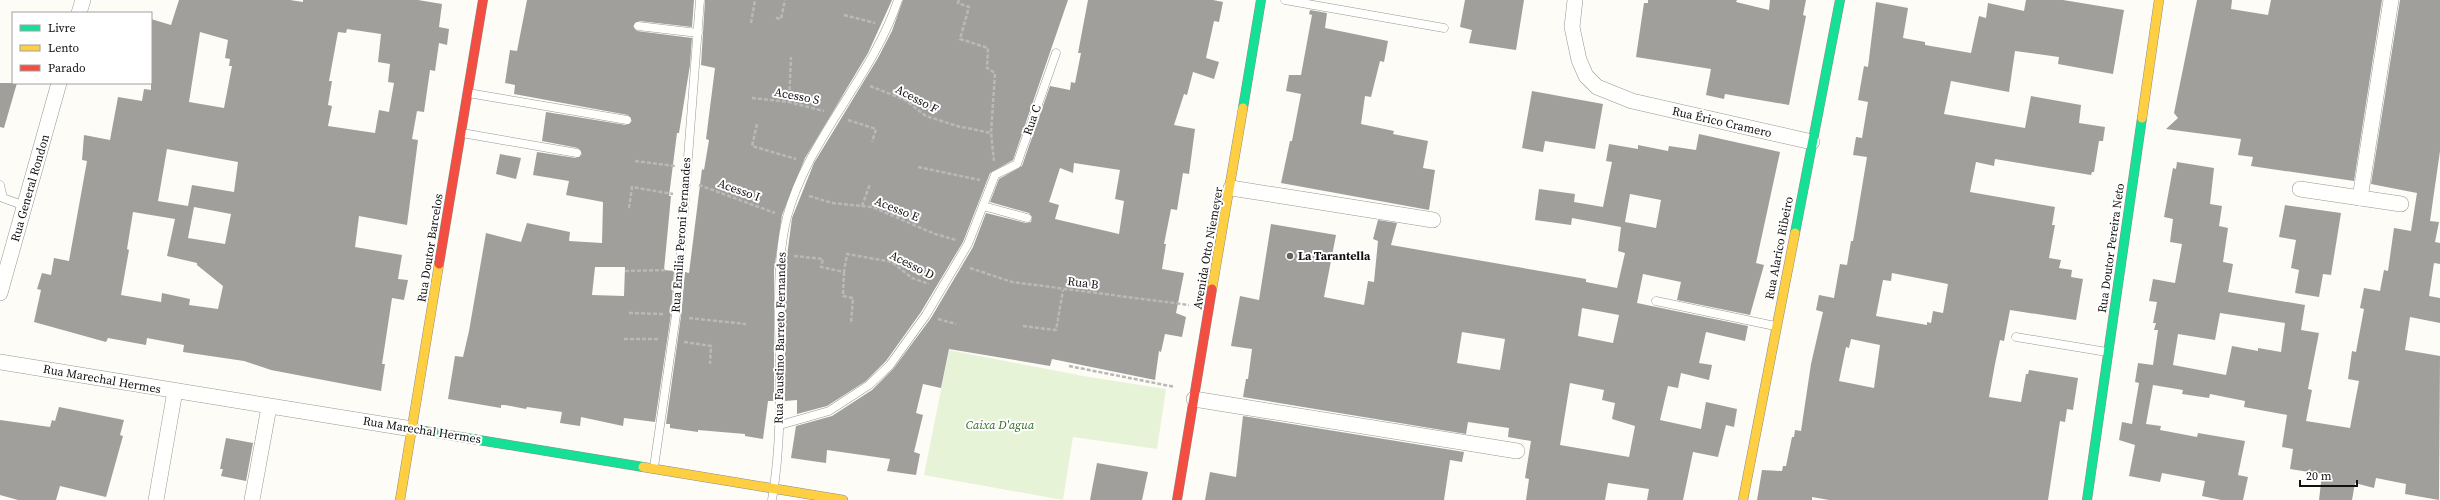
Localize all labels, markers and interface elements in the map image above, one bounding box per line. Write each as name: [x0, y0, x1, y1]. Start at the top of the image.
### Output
legend: [12, 12, 152, 84]
text: Livre: [48, 20, 76, 36]
text: Lento: [48, 40, 79, 56]
text: Parado: [48, 60, 86, 76]
street label: Acesso F: [893, 81, 941, 117]
street label: Acesso S: [773, 84, 821, 108]
street label: Rua C: [1019, 102, 1045, 137]
street label: Rua Érico Cramero: [1671, 103, 1774, 141]
street label: Rua General Rondon: [7, 132, 53, 244]
street label: Rua Emilia Peroni Fernandes: [668, 157, 694, 313]
street label: Acesso I: [716, 175, 762, 205]
street label: Rua Doutor Pereira Neto: [2094, 182, 2128, 314]
street label: Avenida Otto Niemeyer: [1189, 186, 1227, 310]
street label: Rua Doutor Barcelos: [414, 193, 446, 303]
street label: Acesso E: [872, 193, 922, 225]
street label: Rua Alarico Ribeiro: [1761, 195, 1797, 301]
street label: Acesso D: [887, 247, 937, 283]
place label: La Tarantella: [1298, 248, 1371, 264]
marker: La Tarantella: [1285, 251, 1295, 261]
street label: Rua Faustino Barreto Fernandes: [771, 252, 789, 424]
street label: Rua B: [1067, 273, 1100, 293]
street label: Rua Marechal Hermes: [42, 361, 162, 397]
street label: Rua Marechal Hermes: [362, 413, 482, 447]
park label: Caixa D'agua: [966, 417, 1035, 433]
scale bar: [2300, 462, 2357, 488]
text: 20 m: [2306, 468, 2332, 484]

